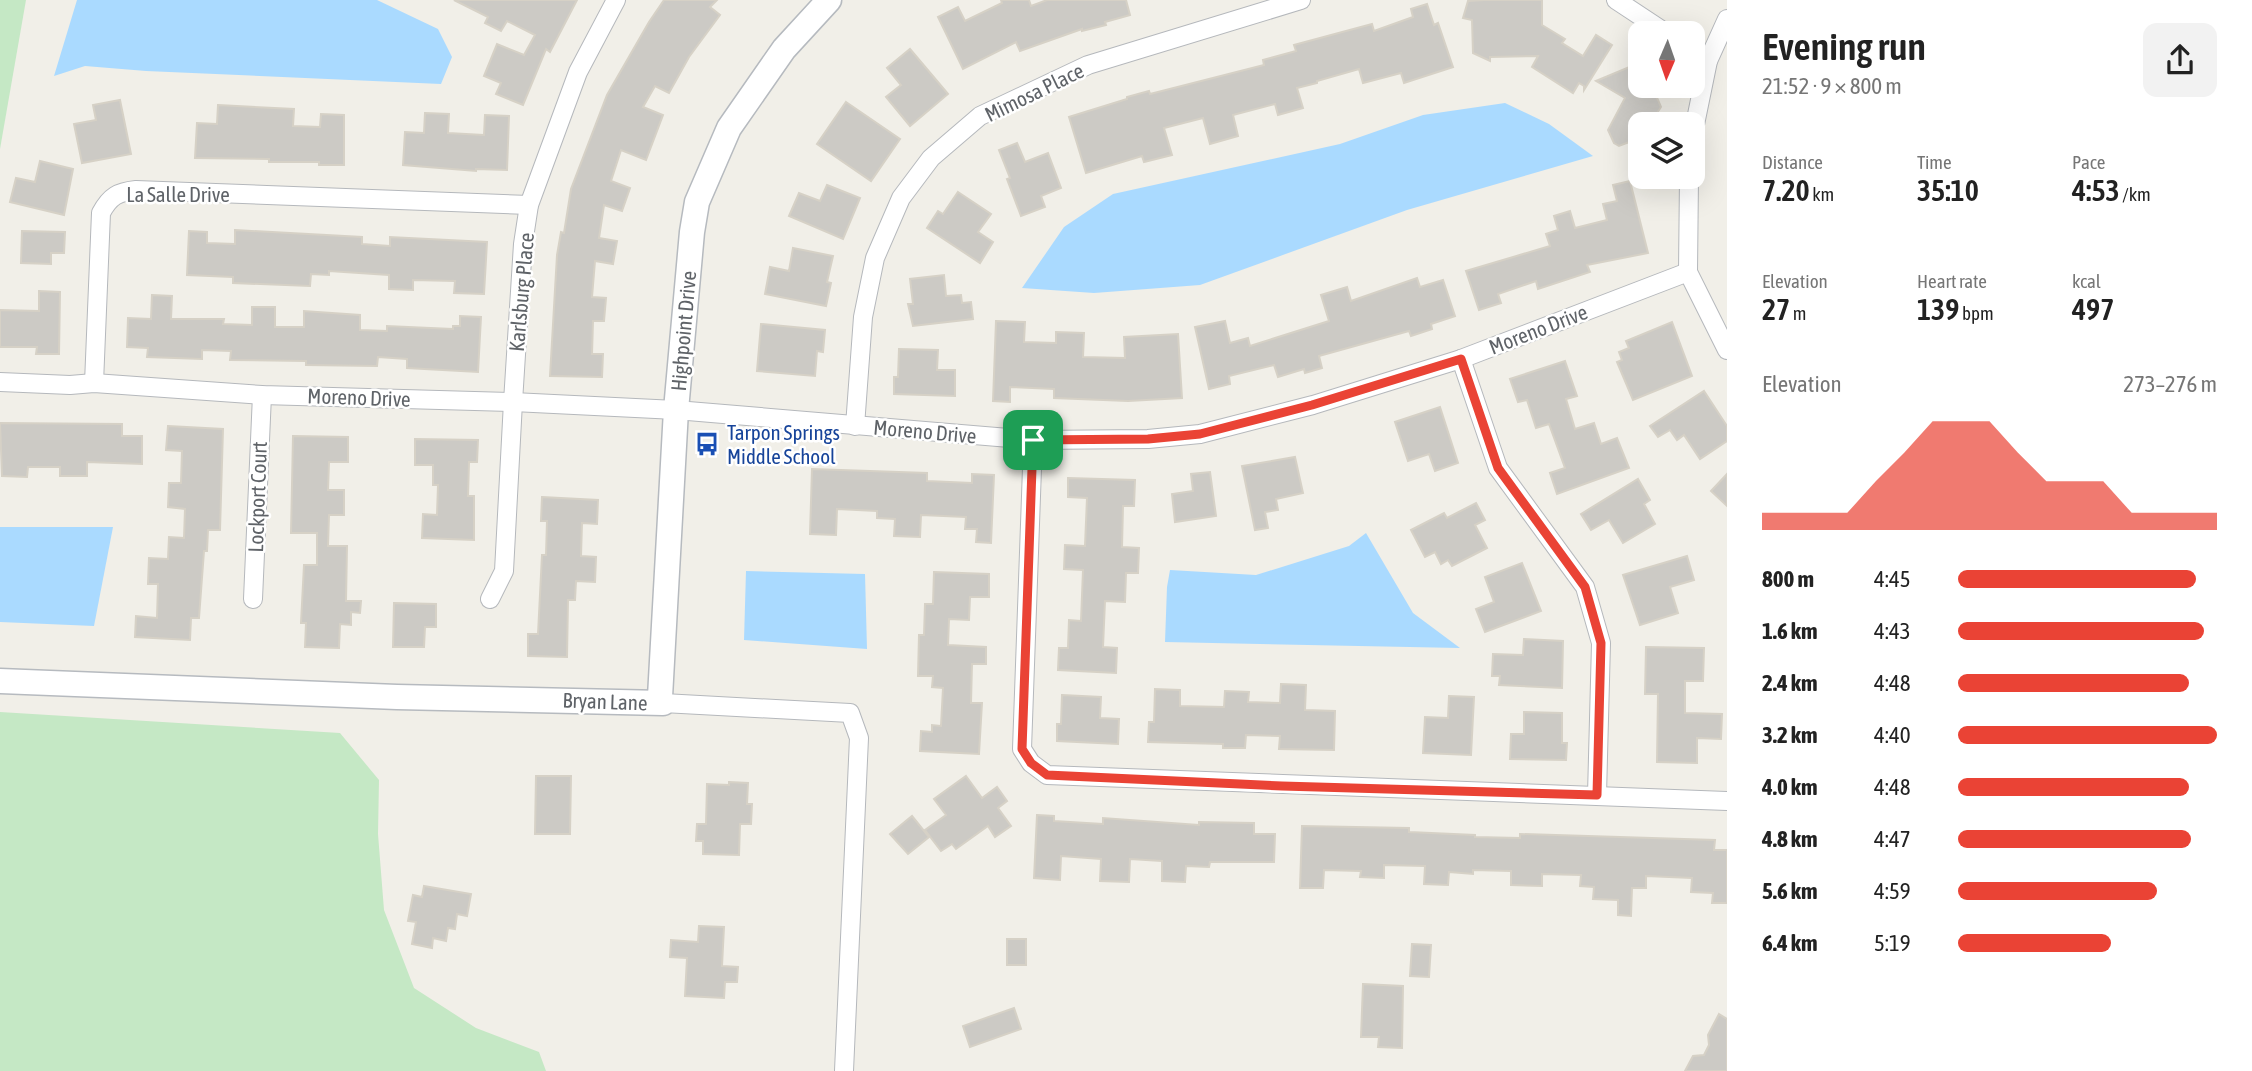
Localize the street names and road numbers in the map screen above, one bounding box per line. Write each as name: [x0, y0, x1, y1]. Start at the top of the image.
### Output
street label: Mimosa Place: [981, 58, 1087, 126]
street label: La Salle Drive: [126, 182, 230, 206]
street label: Karlsburg Place: [504, 232, 538, 352]
street label: Highpoint Drive: [666, 270, 700, 392]
street label: Moreno Drive: [1485, 299, 1591, 359]
street label: Moreno Drive: [307, 383, 411, 411]
street label: Moreno Drive: [872, 415, 978, 447]
street label: Lockport Court: [243, 441, 271, 553]
street label: Bryan Lane: [562, 688, 648, 714]

